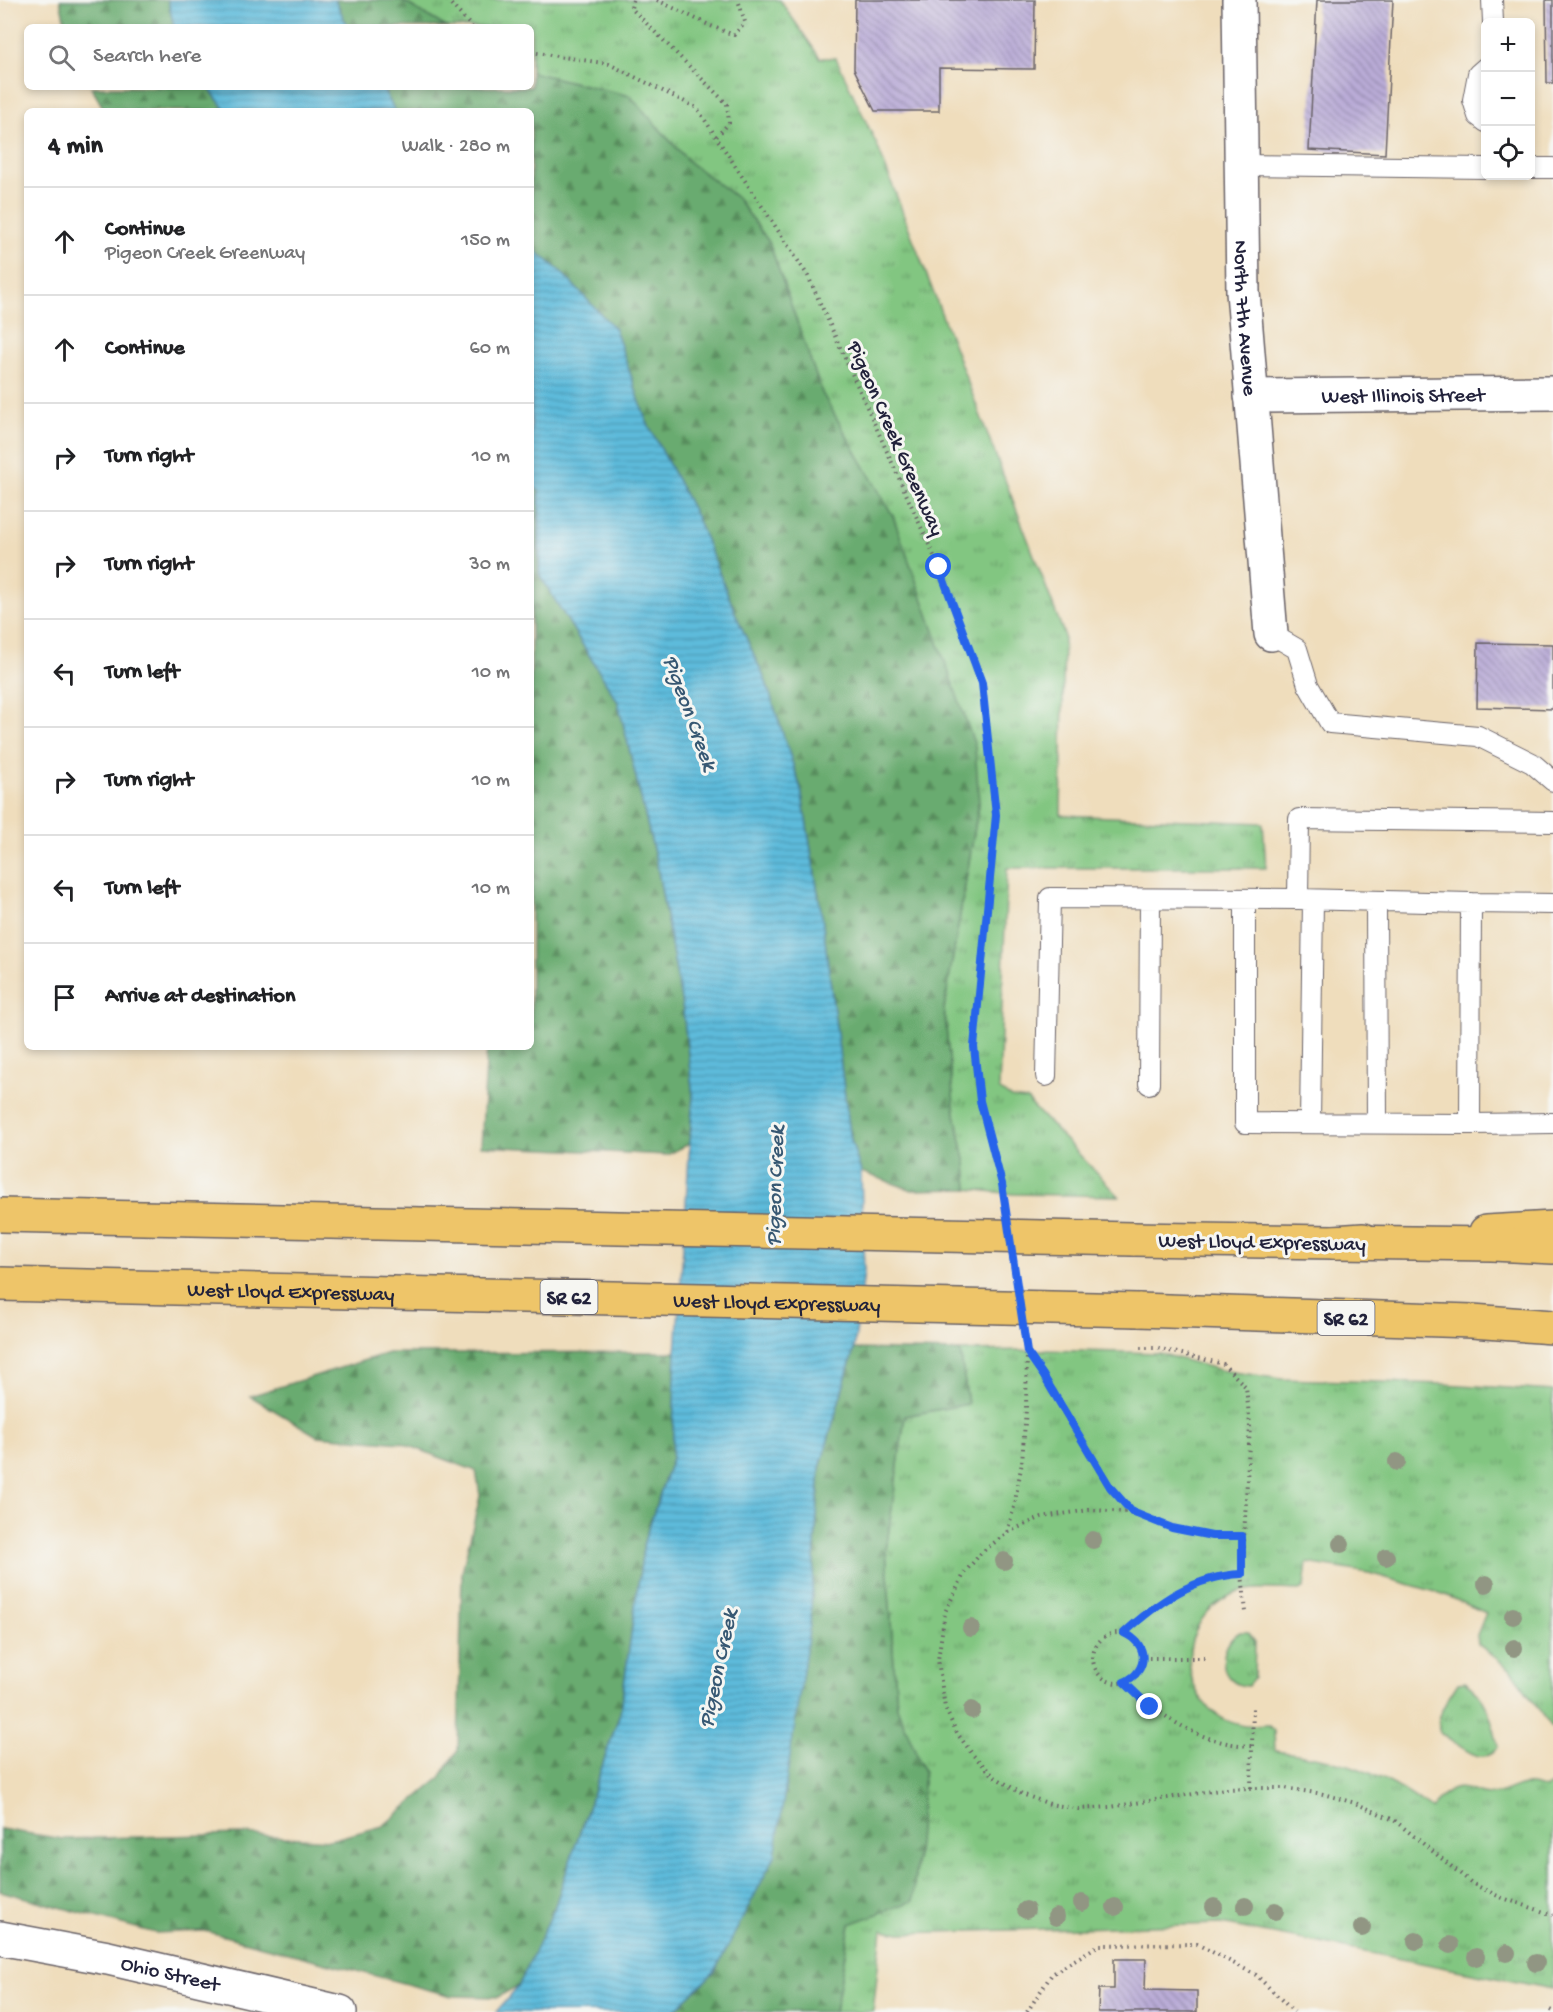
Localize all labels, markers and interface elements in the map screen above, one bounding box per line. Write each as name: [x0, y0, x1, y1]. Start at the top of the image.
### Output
map controls: [1481, 18, 1535, 180]
button: +: [1481, 18, 1535, 72]
search box: [24, 24, 534, 90]
icon: search: [45, 41, 78, 74]
text: Search here: [93, 44, 201, 70]
button: −: [1481, 72, 1535, 126]
button: locate: [1481, 126, 1535, 180]
text: 4 min: [48, 132, 103, 163]
text: Walk · 280 m: [402, 136, 510, 159]
text: Continue: [105, 217, 185, 243]
icon: ahead: [48, 225, 81, 258]
text: 150 m: [461, 230, 510, 253]
street label: North 7th Avenue: [1226, 240, 1261, 398]
text: Pigeon Creek Greenway: [105, 243, 305, 266]
icon: ahead: [48, 333, 81, 366]
text: Continue: [105, 336, 185, 362]
street label: Pigeon Creek Greenway: [839, 337, 948, 541]
text: 60 m: [470, 338, 510, 361]
street label: West Illinois Street: [1321, 385, 1487, 411]
icon: right: [48, 441, 81, 474]
text: Turn right: [105, 444, 193, 470]
text: 10 m: [472, 446, 510, 469]
icon: right: [48, 549, 81, 582]
text: Turn right: [105, 552, 193, 578]
route start: [925, 553, 951, 579]
text: 30 m: [469, 554, 510, 577]
water label: Pigeon Creek: [655, 652, 722, 776]
icon: left: [48, 657, 81, 690]
text: Turn left: [105, 660, 179, 686]
text: 10 m: [472, 662, 510, 685]
icon: right: [48, 765, 81, 798]
text: Turn right: [105, 768, 193, 794]
text: 10 m: [472, 770, 510, 793]
icon: left: [48, 873, 81, 906]
text: Turn left: [105, 876, 179, 902]
text: 10 m: [472, 878, 510, 901]
icon: arrive: [48, 981, 81, 1014]
text: Arrive at destination: [105, 984, 295, 1010]
water label: Pigeon Creek: [762, 1123, 792, 1247]
street label: West Lloyd Expressway: [1158, 1230, 1366, 1259]
street label: West Lloyd Expressway: [187, 1279, 395, 1309]
road number: SR 62: [540, 1280, 598, 1314]
street label: West Lloyd Expressway: [673, 1290, 881, 1320]
road number: SR 62: [1318, 1301, 1374, 1335]
water label: Pigeon Creek: [695, 1605, 746, 1730]
route end: [1136, 1693, 1162, 1719]
street label: Ohio Street: [118, 1952, 224, 2000]

